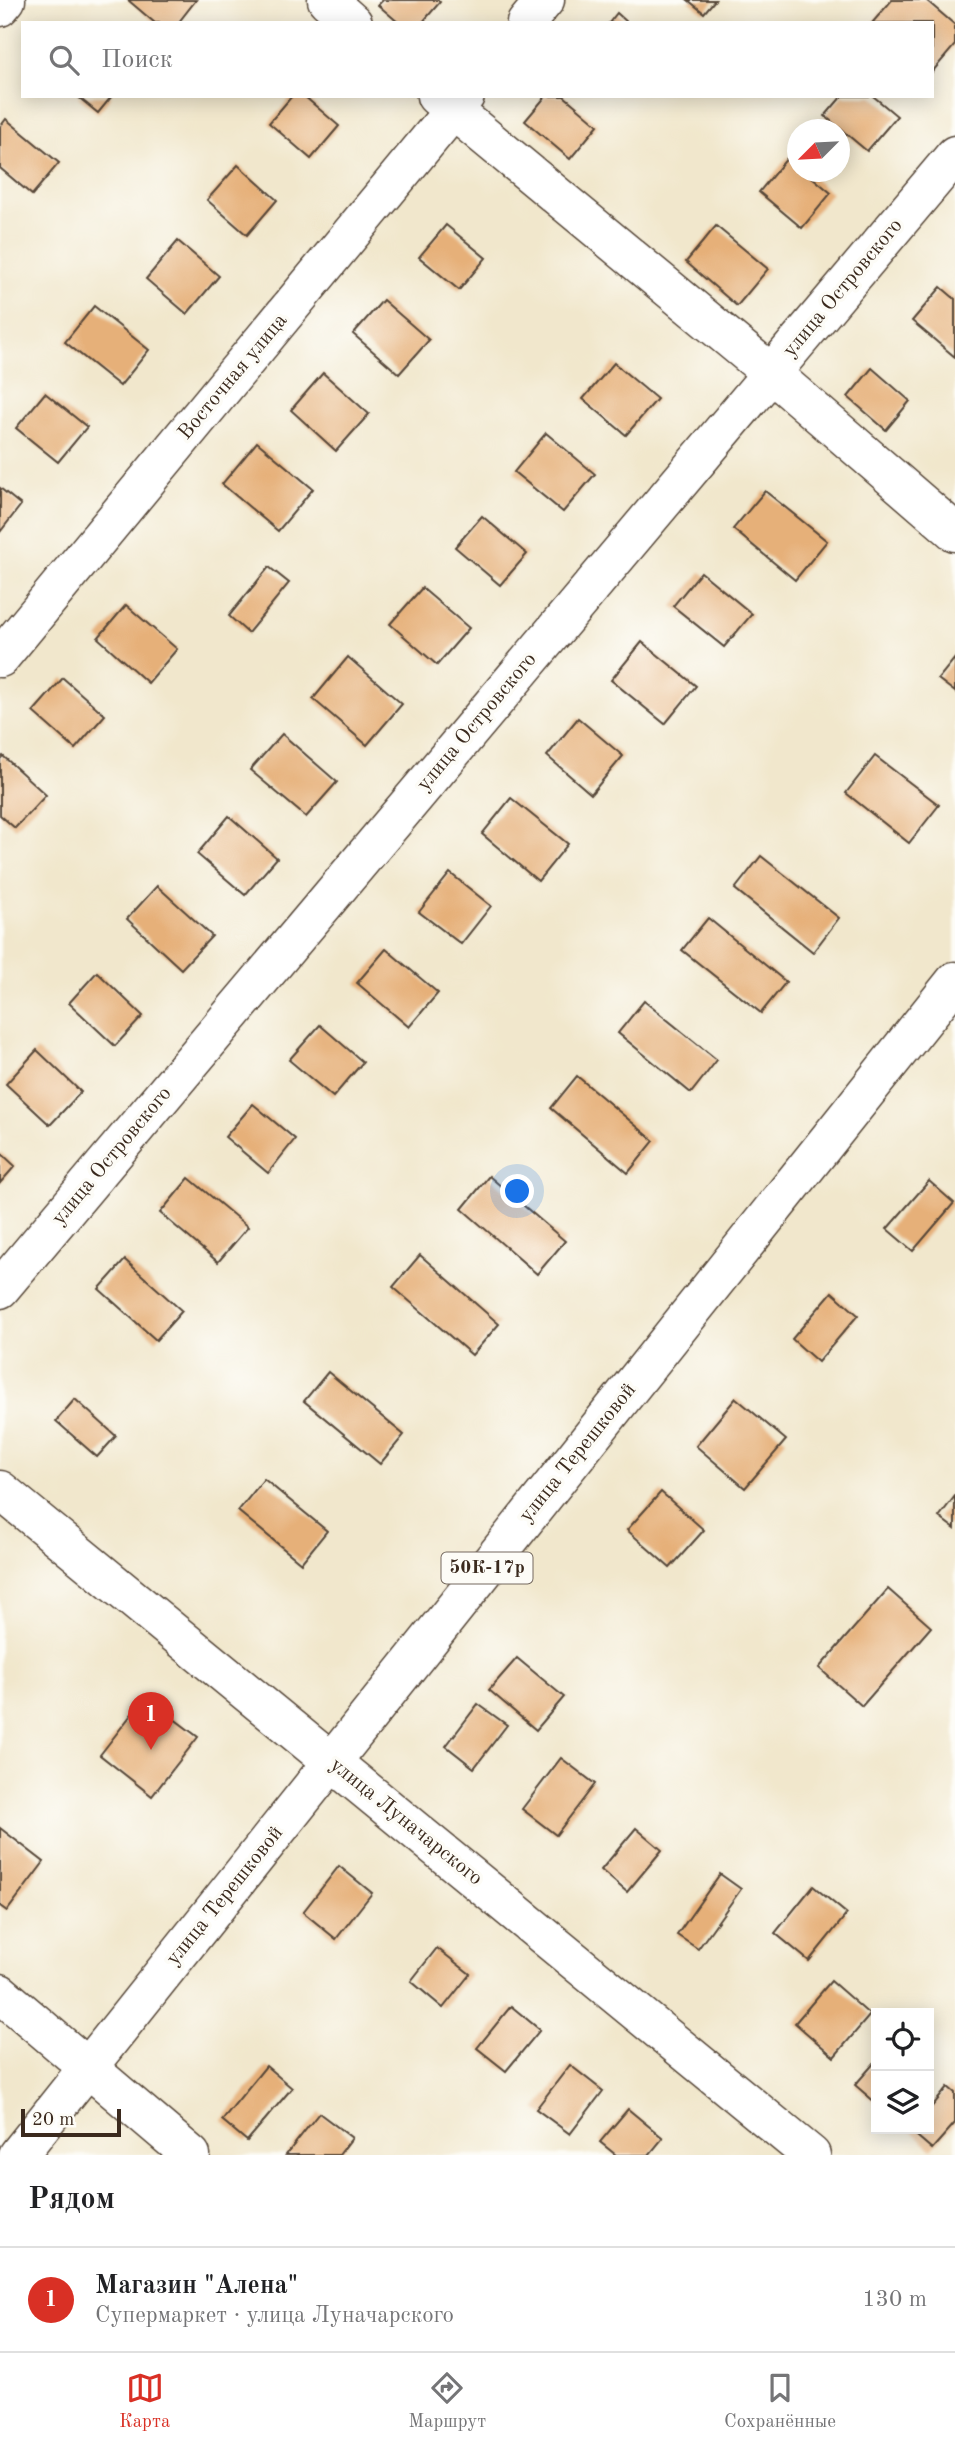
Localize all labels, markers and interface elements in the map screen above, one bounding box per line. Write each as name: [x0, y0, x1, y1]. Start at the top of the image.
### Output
search box: [21, 21, 934, 98]
icon: search: [45, 41, 83, 79]
text: Поиск: [101, 47, 173, 73]
north arrow: [787, 119, 850, 182]
street label: улица Островского: [779, 215, 907, 361]
street label: Восточная улица: [174, 310, 292, 444]
street label: улица Островского: [413, 649, 541, 795]
street label: улица Островского: [48, 1083, 176, 1229]
your location: [500, 1174, 534, 1208]
street label: улица Терешковой: [516, 1380, 640, 1526]
road number: 50К-17р: [442, 1552, 532, 1584]
pin: 1: [128, 1692, 174, 1750]
street label: улица Луначарского: [326, 1754, 486, 1890]
street label: улица Терешковой: [163, 1823, 287, 1969]
map controls: [871, 2008, 934, 2134]
button: locate: [871, 2008, 934, 2071]
button: layers: [871, 2071, 934, 2134]
scale bar: [21, 2106, 121, 2138]
text: 20 m: [32, 2111, 74, 2130]
text: Рядом: [28, 2185, 115, 2215]
text: Магазин "Алена": [95, 2273, 298, 2299]
text: 1: [44, 2288, 58, 2311]
text: 130 m: [862, 2288, 927, 2311]
text: Супермаркет · улица Луначарского: [95, 2304, 454, 2327]
tab: Карта: [119, 2369, 170, 2434]
tab: Маршрут: [408, 2369, 486, 2434]
tab: Сохранённые: [724, 2369, 836, 2434]

